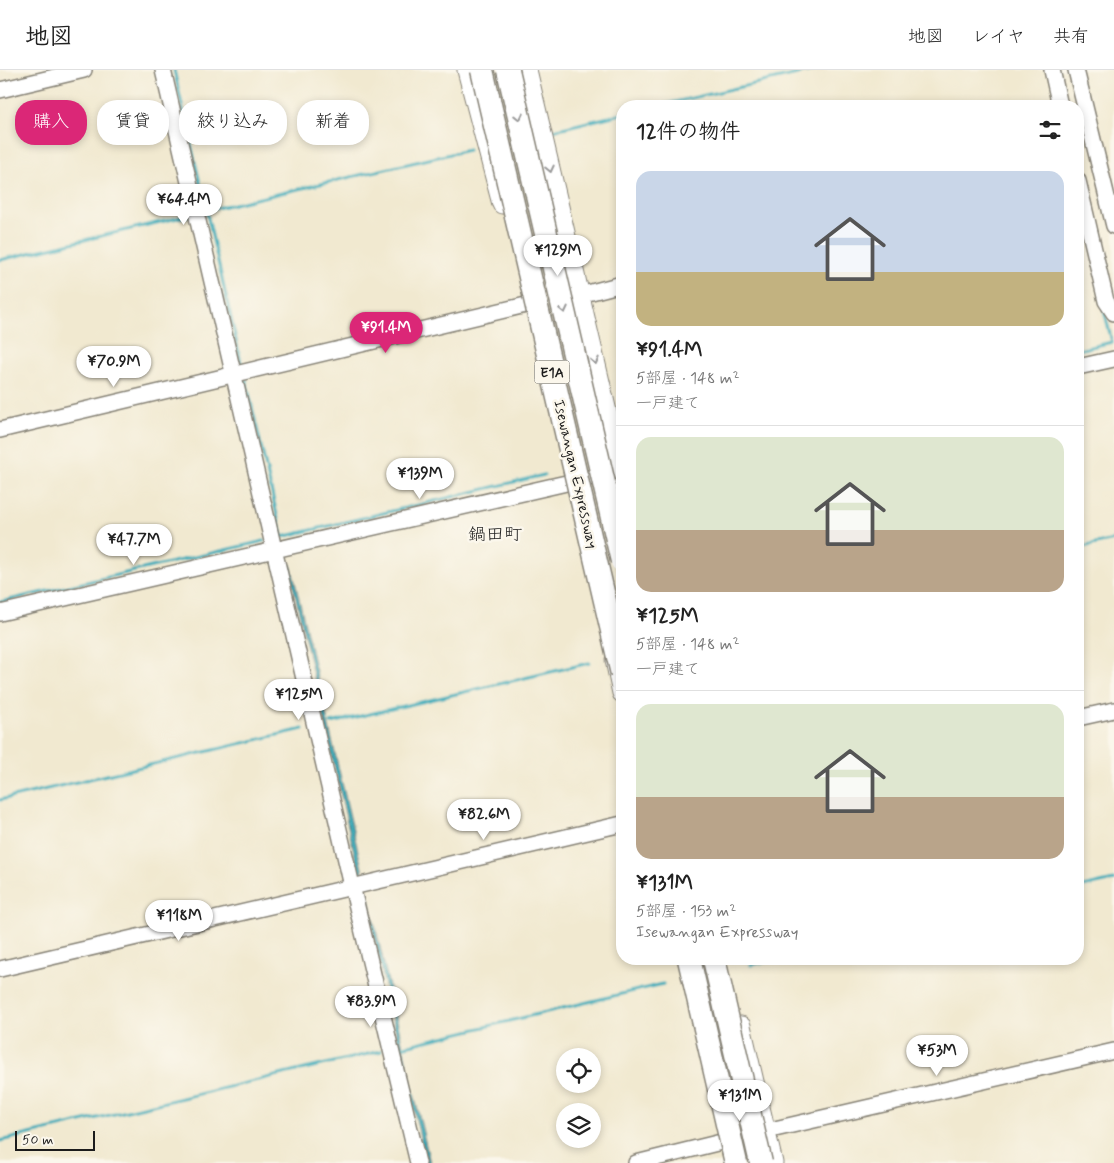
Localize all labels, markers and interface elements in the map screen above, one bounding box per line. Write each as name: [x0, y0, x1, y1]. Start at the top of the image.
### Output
text: 地図: [25, 22, 73, 53]
text: 地図: [908, 25, 944, 49]
text: レイヤ: [972, 25, 1025, 49]
text: 共有: [1053, 25, 1089, 49]
chip: 購入: [15, 100, 87, 145]
chip: 賃貸: [97, 100, 169, 145]
chip: 絞り込み: [179, 100, 287, 145]
chip: 新着: [297, 100, 369, 145]
one-way arrow: [513, 113, 524, 122]
icon: filters: [1036, 116, 1064, 144]
text: 12件の物件: [636, 118, 740, 146]
one-way arrow: [544, 164, 555, 173]
pin: ¥64.4M: [143, 184, 225, 226]
text: ¥64.4M: [157, 189, 211, 210]
icon: home: [805, 204, 895, 294]
pin: ¥129M: [523, 234, 593, 277]
text: ¥129M: [534, 240, 582, 261]
one-way arrow: [558, 305, 569, 314]
pin: ¥91.4M: [345, 312, 427, 354]
text: ¥91.4M: [361, 317, 411, 338]
text: ¥91.4M: [636, 336, 702, 364]
pin: ¥70.9M: [73, 346, 155, 388]
text: ¥70.9M: [87, 351, 141, 372]
one-way arrow: [590, 356, 600, 364]
road number: E1A: [534, 360, 570, 384]
text: 5部屋 · 148 m²: [636, 368, 740, 389]
text: 一戸建て: [636, 393, 700, 414]
street label: Isewangan Expressway: [548, 398, 602, 551]
pin: ¥139M: [385, 458, 455, 500]
text: ¥139M: [397, 463, 443, 484]
icon: home: [805, 469, 895, 559]
district label: 鍋田町: [468, 523, 522, 547]
pin: ¥47.7M: [93, 524, 175, 566]
text: ¥47.7M: [107, 529, 161, 550]
text: ¥125M: [636, 602, 699, 630]
text: 5部屋 · 148 m²: [636, 634, 740, 655]
text: 一戸建て: [636, 659, 700, 680]
pin: ¥125M: [264, 678, 334, 721]
text: ¥125M: [275, 684, 323, 705]
icon: home: [805, 736, 895, 826]
pin: ¥82.6M: [443, 798, 525, 841]
text: ¥82.6M: [458, 804, 510, 825]
text: ¥131M: [636, 869, 693, 897]
pin: ¥118M: [144, 900, 214, 942]
text: 5部屋 · 153 m²: [636, 901, 736, 922]
text: ¥118M: [156, 905, 202, 926]
text: Isewangan Expressway: [636, 922, 798, 943]
pin: ¥83.9M: [330, 986, 412, 1028]
text: ¥83.9M: [346, 991, 396, 1012]
pin: ¥53M: [907, 1034, 967, 1077]
text: ¥53M: [917, 1040, 957, 1061]
map controls: [556, 1048, 601, 1148]
button: locate: [556, 1048, 601, 1093]
pin: ¥131M: [705, 1080, 775, 1122]
text: ¥131M: [718, 1085, 762, 1106]
button: layers: [556, 1103, 601, 1148]
scale bar: [15, 1128, 95, 1151]
text: 50 m: [22, 1131, 53, 1149]

